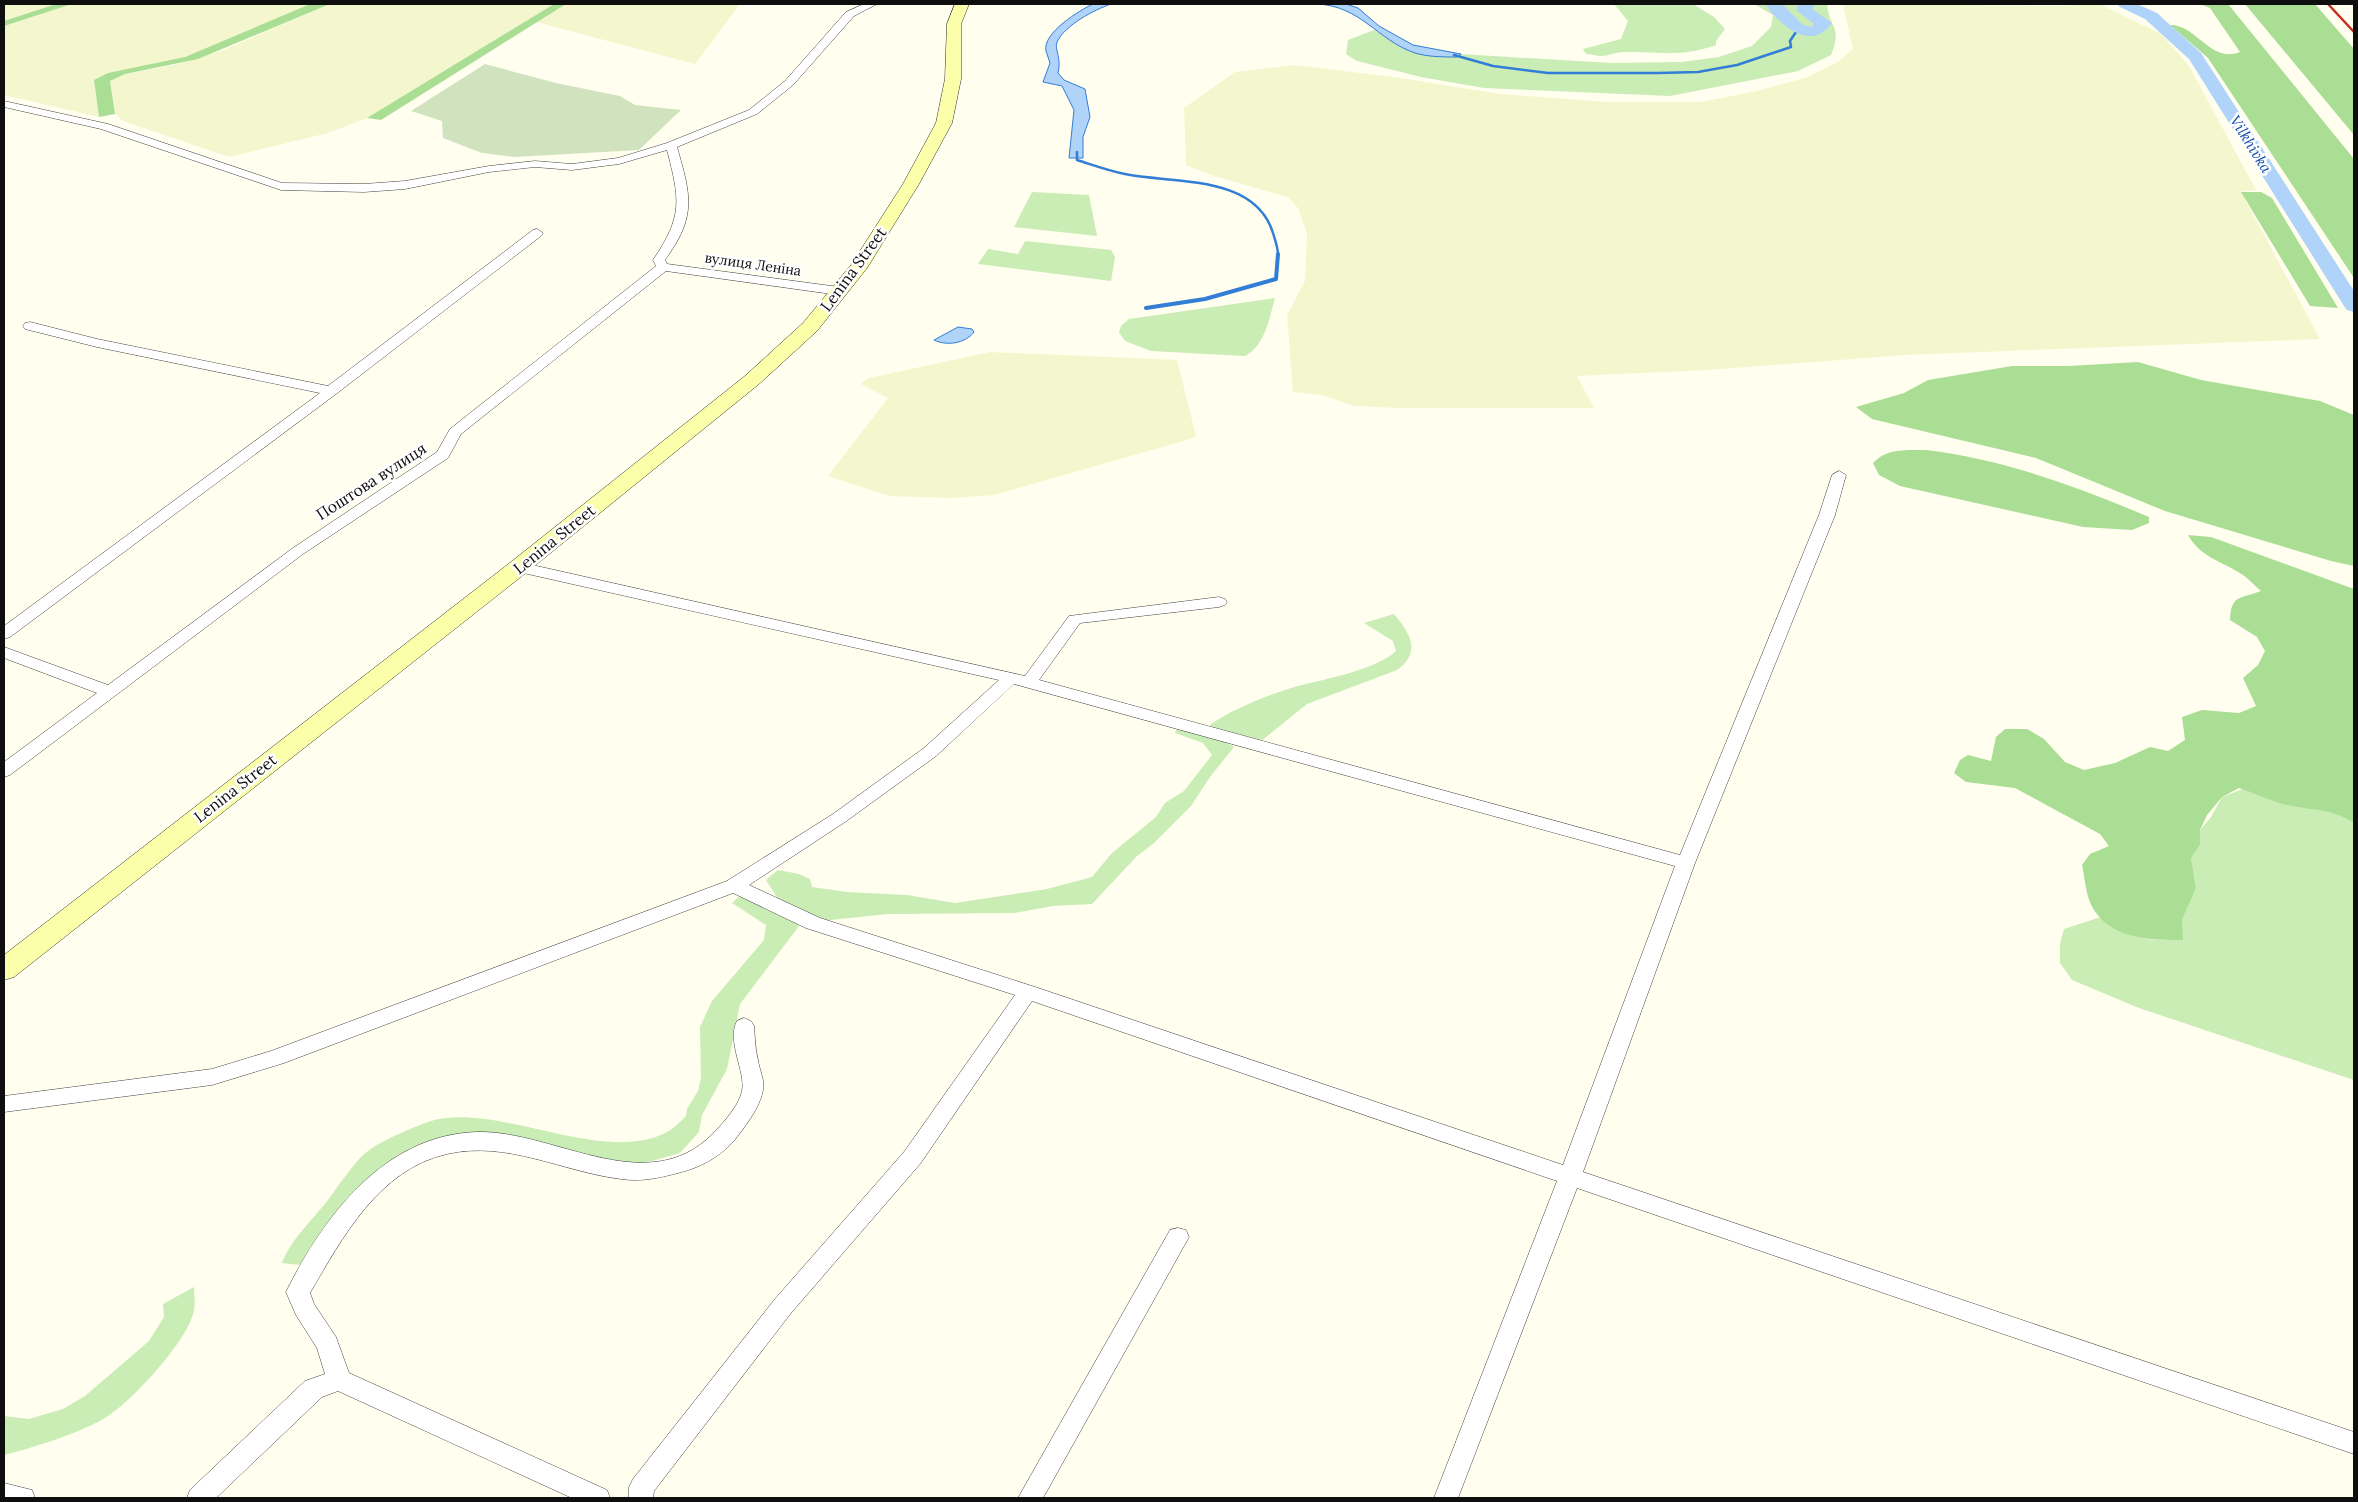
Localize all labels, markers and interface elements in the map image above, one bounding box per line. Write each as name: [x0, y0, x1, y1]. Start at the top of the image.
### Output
water label: Vilkhivka: [2226, 112, 2276, 177]
street label: Lenina Street: [816, 222, 891, 315]
street label: вулиця Леніна: [704, 248, 802, 280]
street label: Поштова вулиця: [312, 438, 430, 524]
street label: Lenina Street: [509, 499, 600, 578]
street label: Lenina Street: [190, 749, 281, 827]

